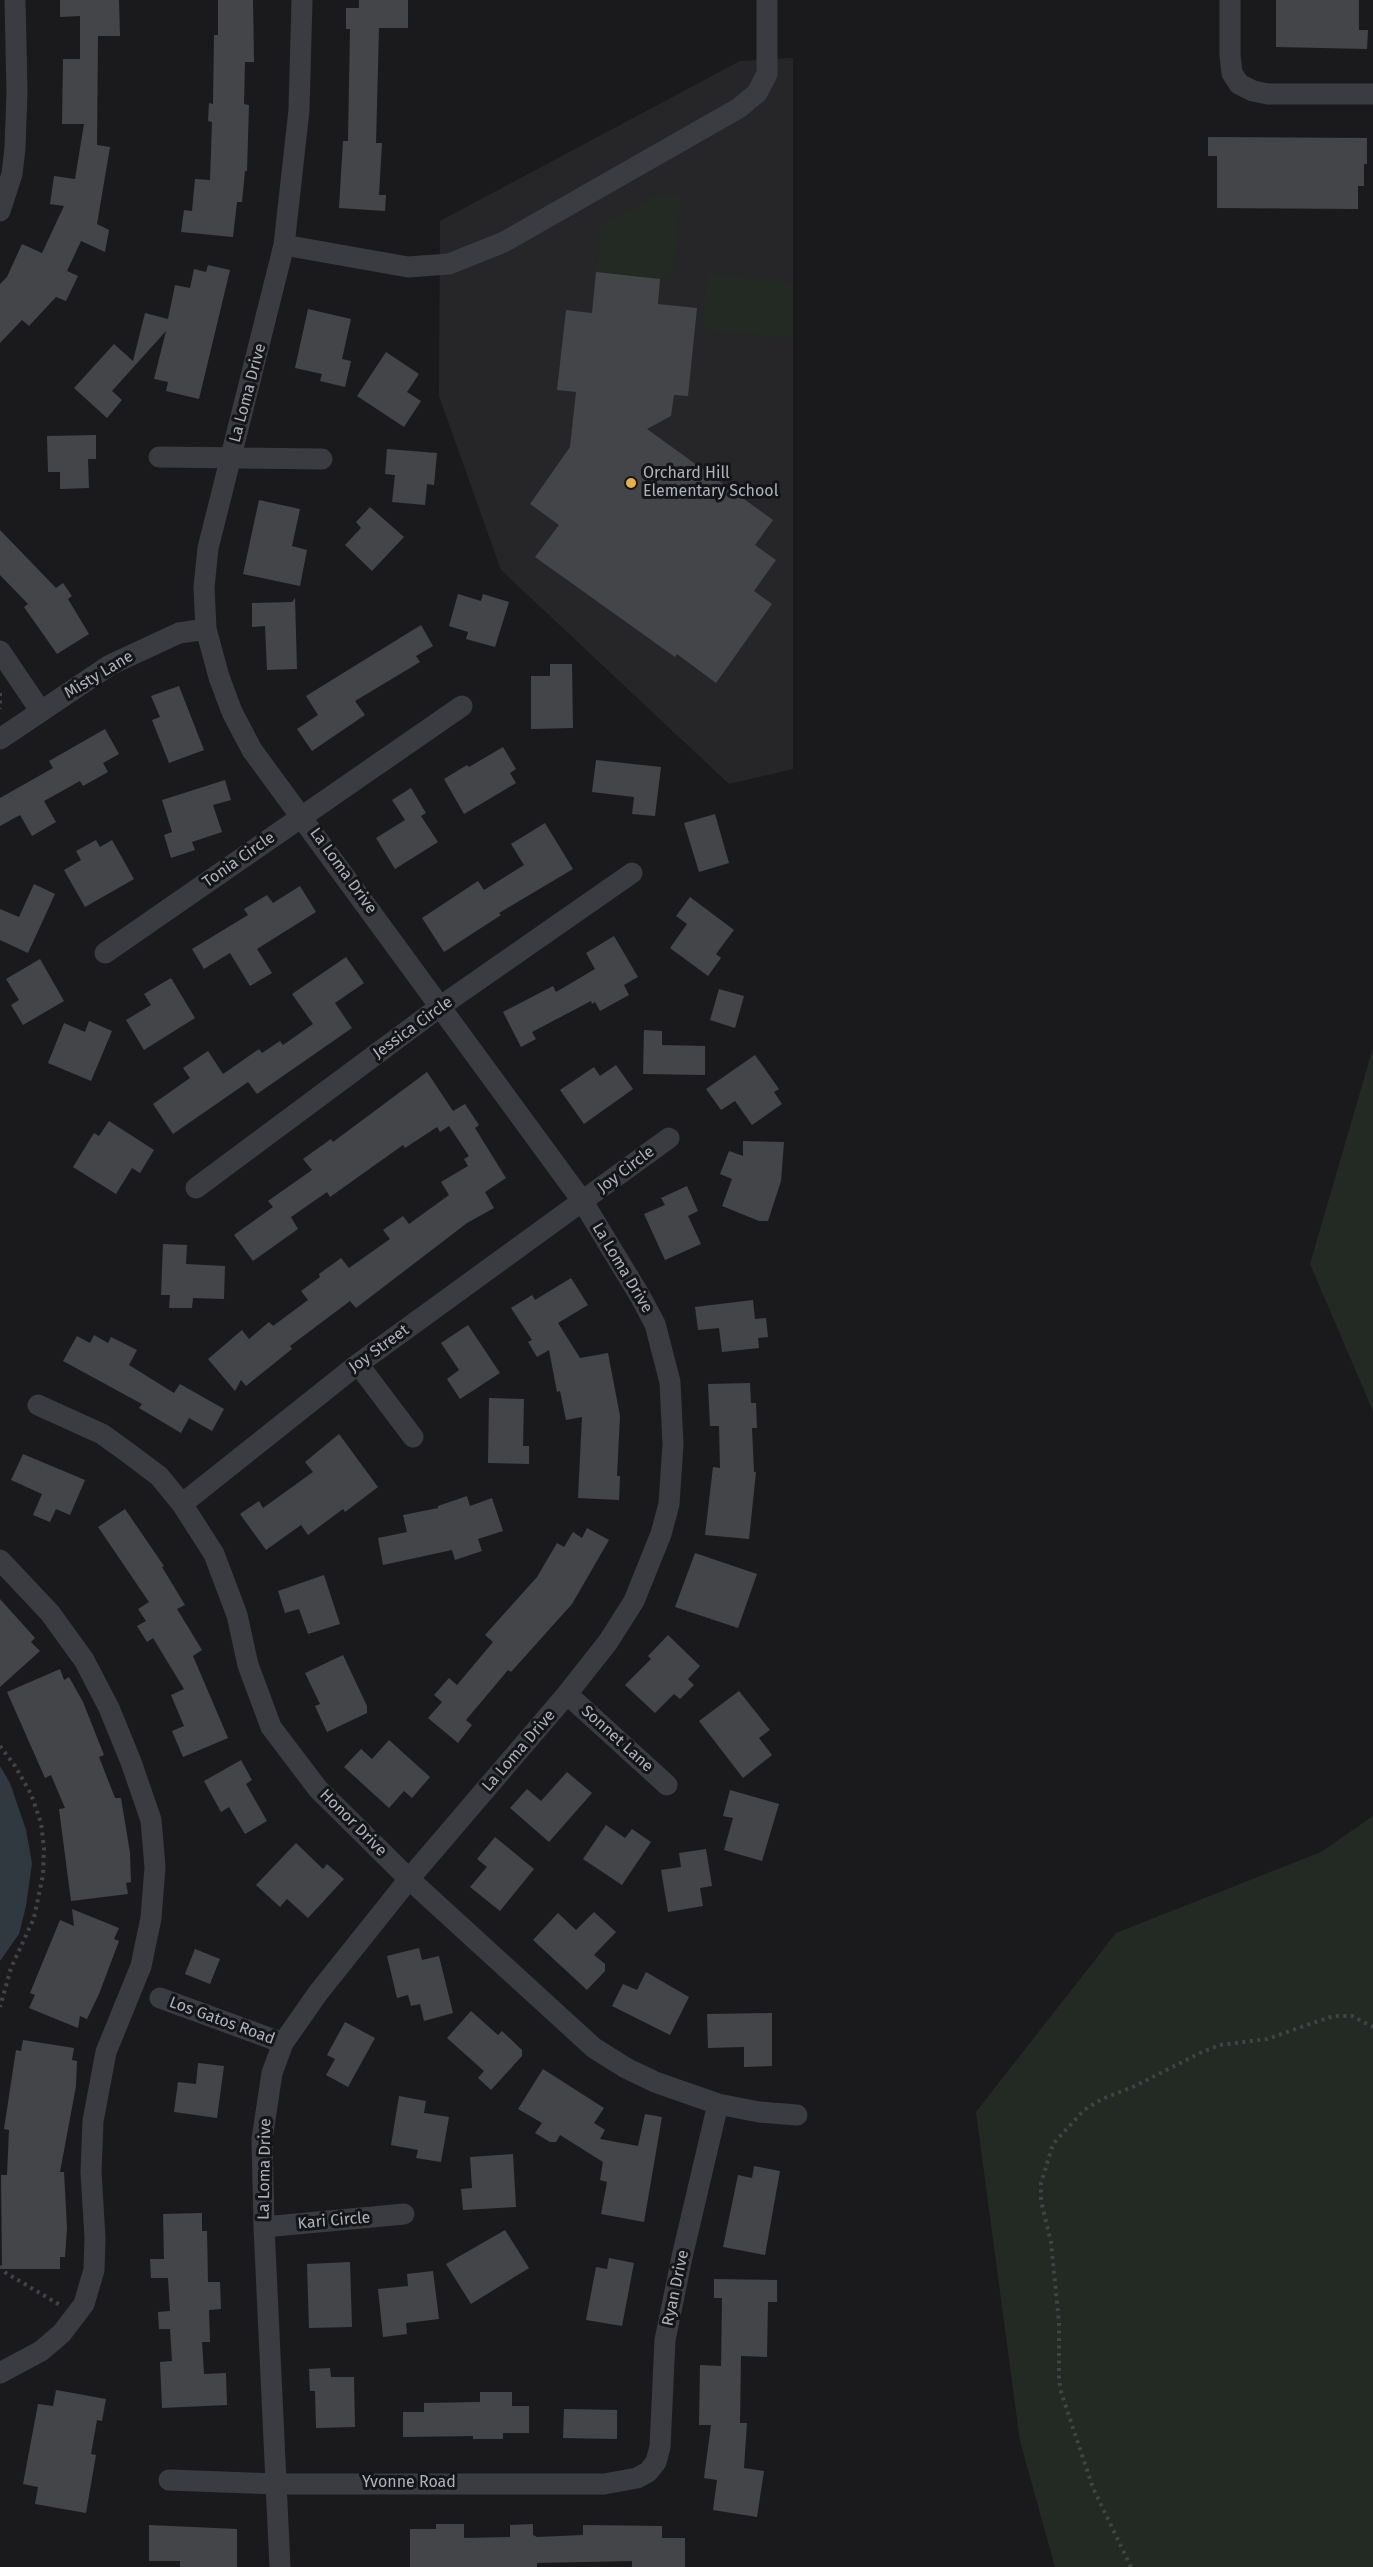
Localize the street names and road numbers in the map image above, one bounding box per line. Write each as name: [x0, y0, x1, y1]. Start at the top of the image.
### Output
street label: La Loma Drive: [226, 341, 270, 445]
street label: Misty Lane: [61, 647, 137, 703]
street label: La Loma Drive: [305, 824, 381, 918]
street label: Tonia Circle: [199, 828, 279, 892]
street label: Jessica Circle: [370, 993, 456, 1063]
street label: Joy Circle: [594, 1142, 658, 1198]
street label: La Loma Drive: [588, 1219, 656, 1317]
street label: Joy Street: [345, 1321, 413, 1377]
street label: Sonnet Lane: [577, 1702, 657, 1776]
street label: La Loma Drive: [478, 1706, 560, 1796]
street label: Honor Drive: [315, 1785, 391, 1861]
street label: Los Gatos Road: [167, 1993, 277, 2049]
street label: La Loma Drive: [255, 2118, 275, 2220]
street label: Kari Circle: [297, 2208, 371, 2234]
street label: Ryan Drive: [659, 2248, 693, 2328]
street label: Yvonne Road: [362, 2473, 456, 2493]

